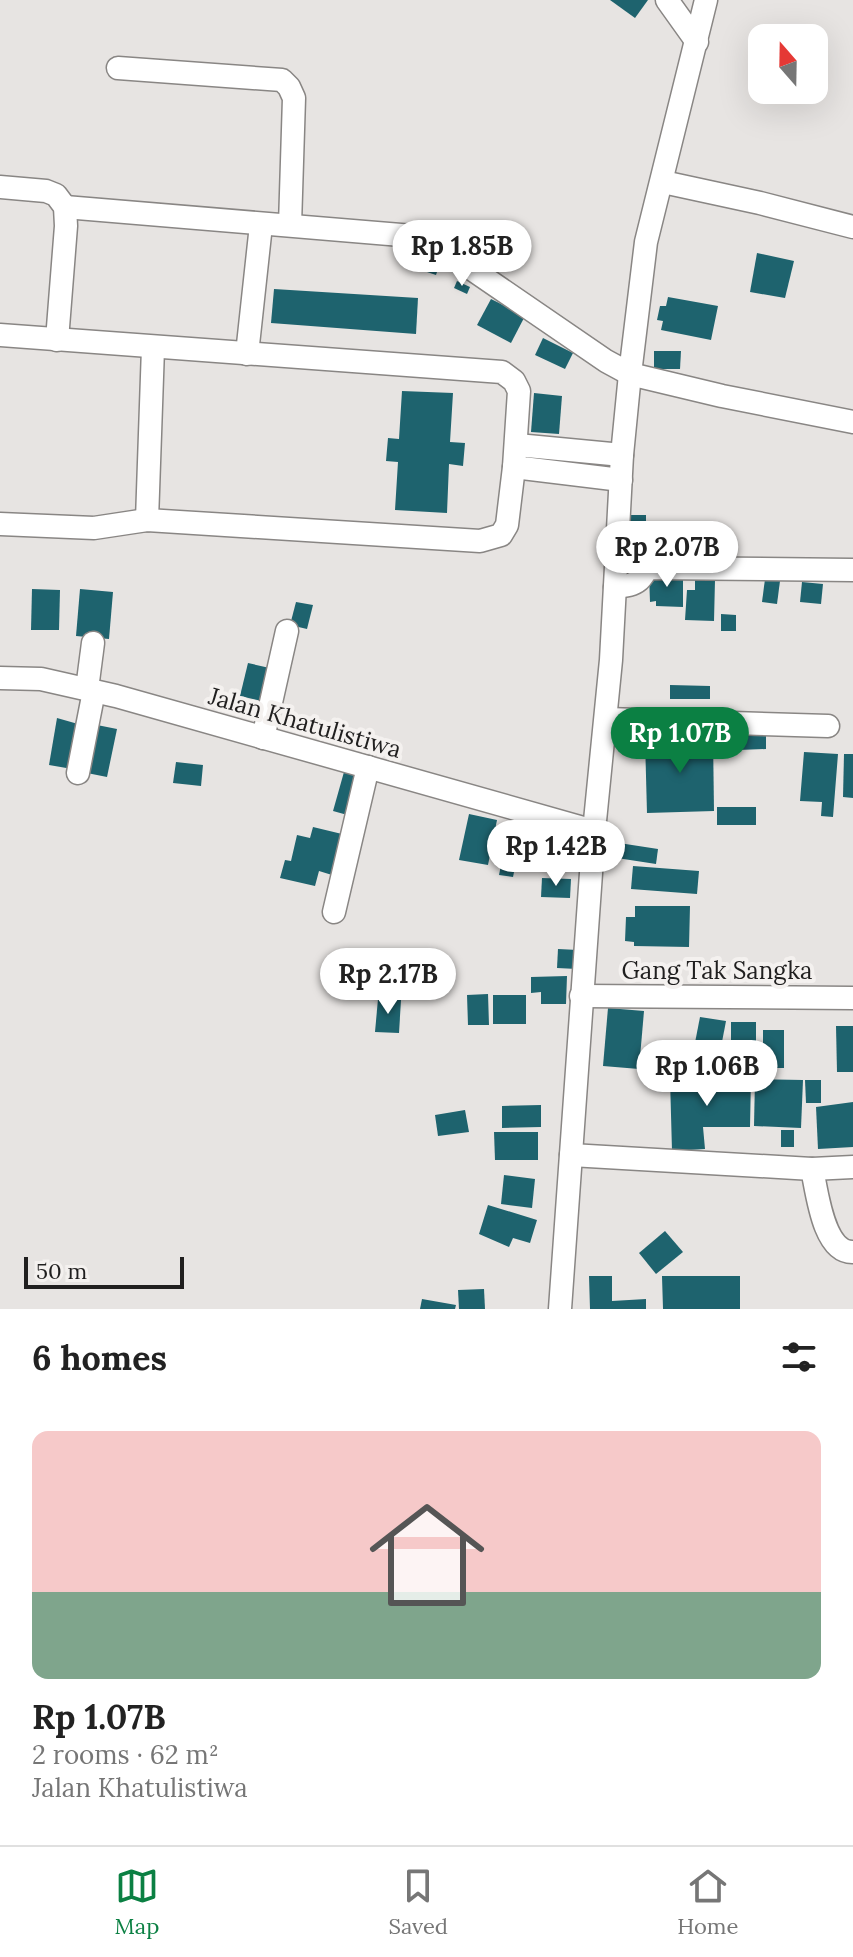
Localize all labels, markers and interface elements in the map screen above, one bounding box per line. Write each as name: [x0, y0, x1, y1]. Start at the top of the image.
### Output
north arrow: [748, 24, 828, 104]
map controls: [748, 24, 828, 104]
pin: Rp 1.85B: [379, 220, 545, 288]
text: Rp 1.85B: [411, 229, 513, 262]
pin: Rp 2.07B: [584, 521, 750, 589]
text: Rp 2.07B: [614, 530, 720, 563]
street label: Jalan Khatulistiwa: [204, 680, 405, 765]
pin: Rp 1.07B: [597, 707, 763, 775]
text: Rp 1.07B: [629, 716, 731, 749]
pin: Rp 1.42B: [473, 820, 639, 888]
text: Rp 1.42B: [505, 829, 607, 862]
pin: Rp 2.17B: [305, 948, 471, 1016]
street label: Gang Tak Sangka: [622, 955, 812, 986]
text: Rp 2.17B: [338, 957, 438, 990]
pin: Rp 1.06B: [624, 1040, 790, 1108]
text: Rp 1.06B: [654, 1049, 760, 1082]
scale bar: [24, 1253, 184, 1289]
text: 50 m: [36, 1257, 87, 1285]
icon: filters: [777, 1335, 821, 1379]
text: 6 homes: [32, 1336, 167, 1379]
icon: home: [355, 1483, 499, 1627]
text: Rp 1.07B: [32, 1695, 166, 1738]
text: 2 rooms · 62 m²: [32, 1738, 219, 1771]
text: Jalan Khatulistiwa: [32, 1771, 248, 1804]
tab: Map: [115, 1864, 159, 1940]
tab: Saved: [388, 1864, 448, 1940]
tab: Home: [677, 1864, 738, 1940]

